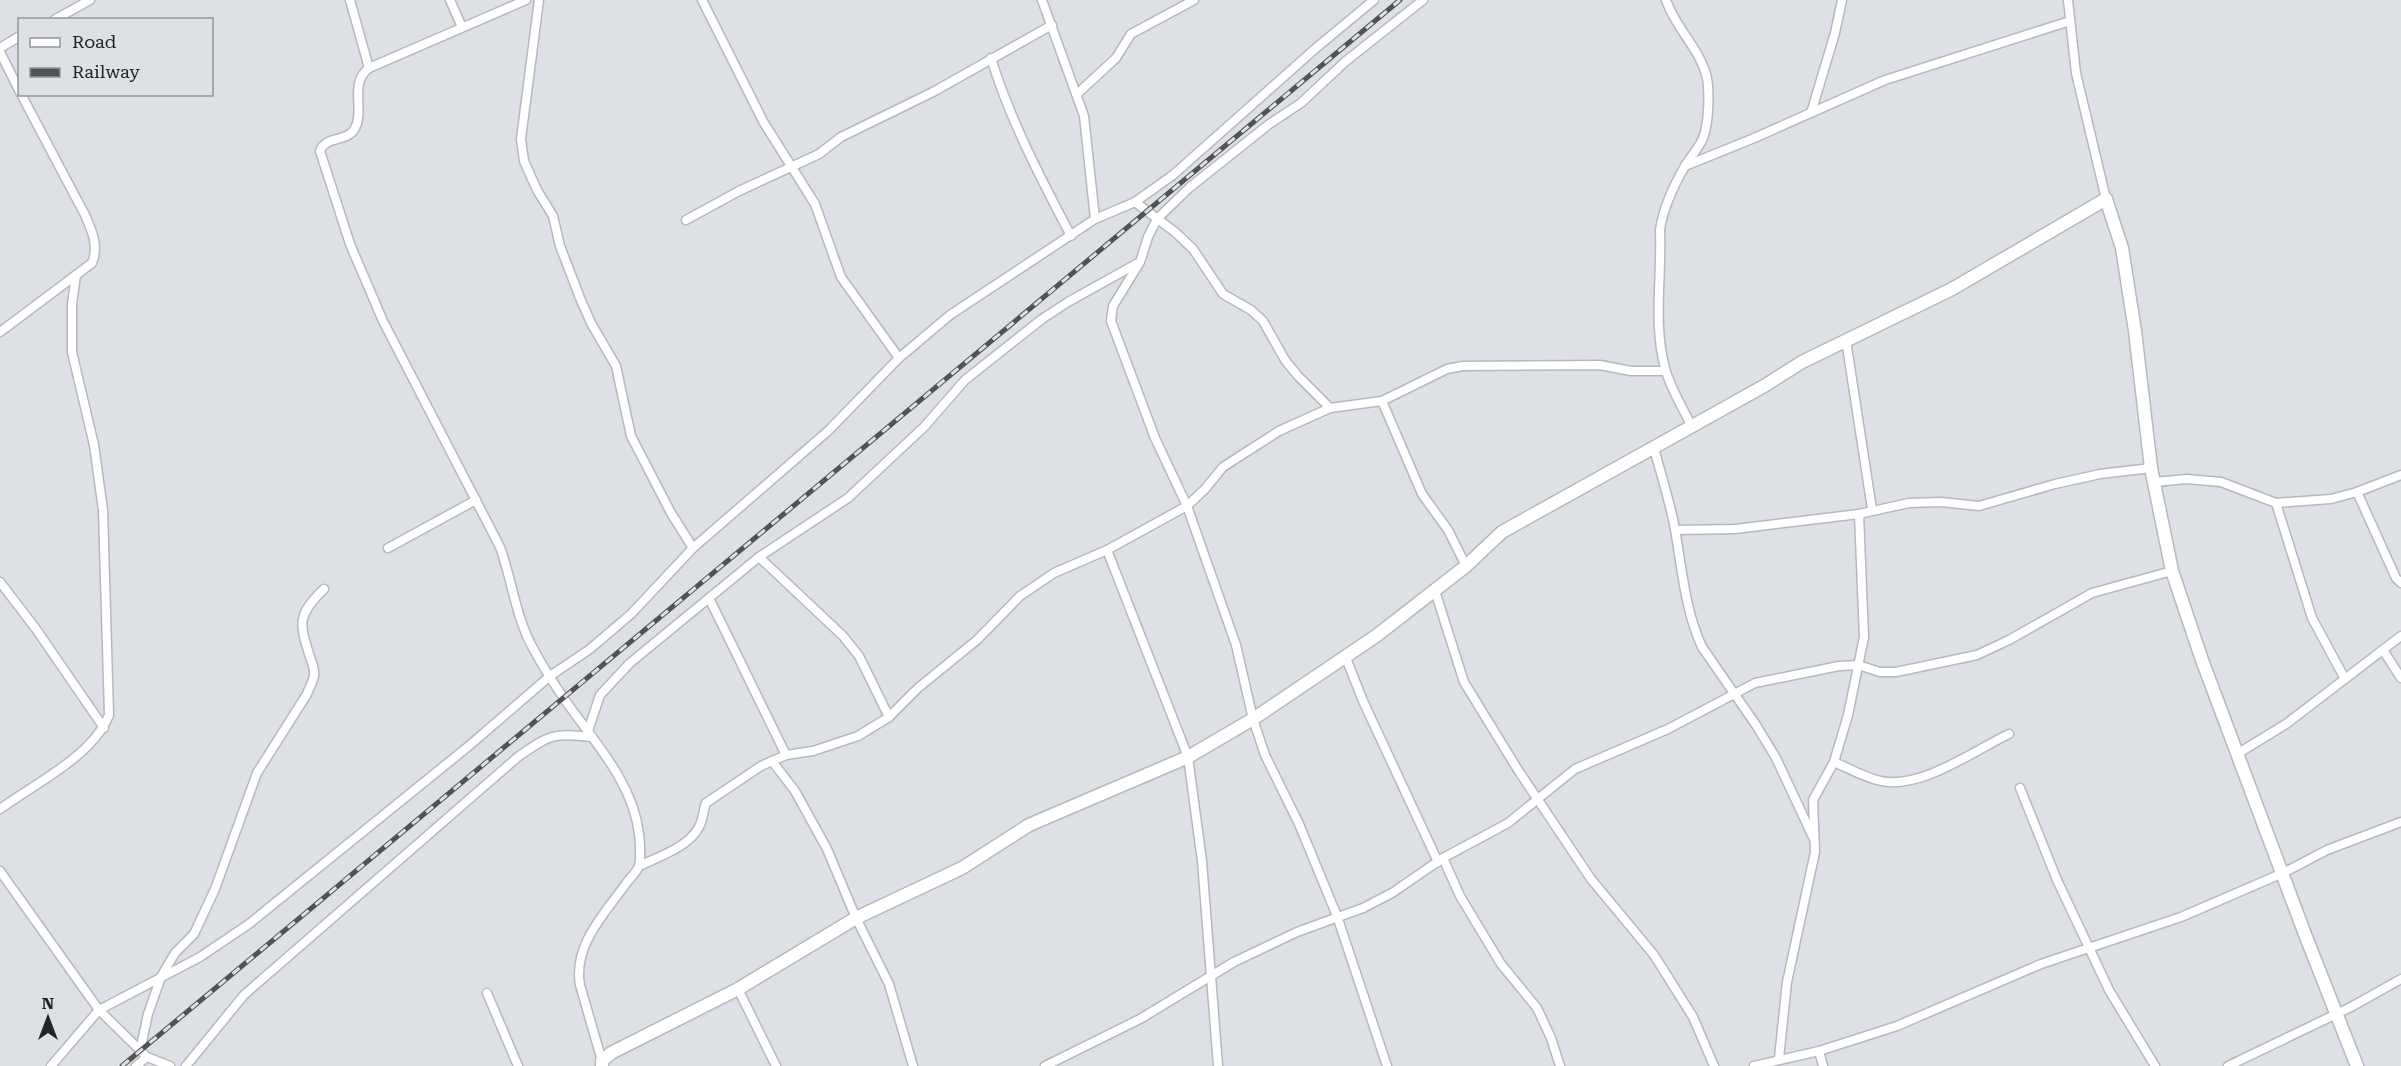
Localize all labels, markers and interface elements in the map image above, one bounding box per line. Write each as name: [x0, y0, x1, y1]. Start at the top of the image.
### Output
legend: [18, 18, 213, 96]
text: Road: [72, 31, 117, 52]
text: Railway: [72, 61, 140, 82]
north arrow: [18, 988, 78, 1048]
text: N: [42, 994, 54, 1013]

